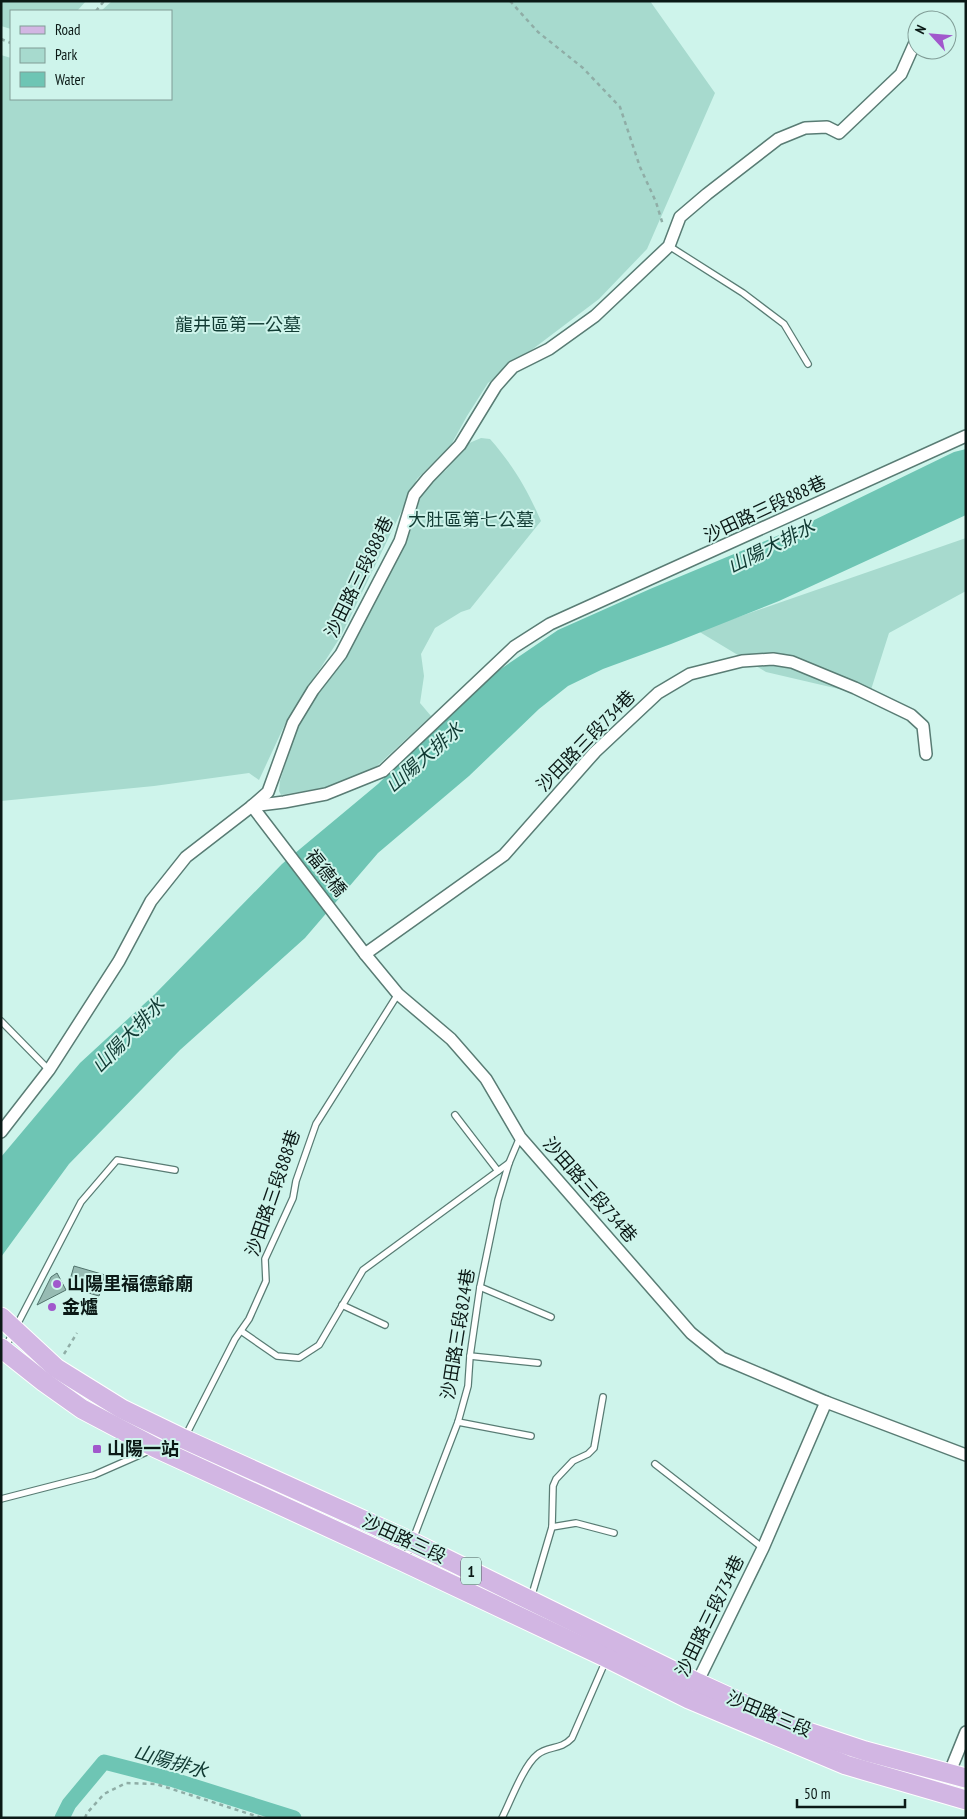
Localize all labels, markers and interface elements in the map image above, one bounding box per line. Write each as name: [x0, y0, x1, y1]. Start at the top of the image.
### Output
legend: [10, 10, 172, 100]
north arrow: [907, 10, 957, 60]
text: Road: [55, 20, 81, 39]
text: N: [911, 22, 930, 37]
text: Park: [55, 45, 77, 64]
text: Water: [55, 70, 86, 89]
park label: 龍井區第一公墓: [175, 313, 301, 336]
street label: 沙田路三段888巷: [700, 470, 830, 547]
park label: 大肚區第七公墓: [408, 508, 534, 531]
street label: 沙田路三段888巷: [319, 512, 398, 641]
water label: 山陽大排水: [723, 513, 820, 578]
street label: 沙田路三段734巷: [531, 685, 640, 796]
water label: 山陽大排水: [380, 716, 468, 797]
street label: 福德橋: [301, 844, 352, 901]
water label: 山陽大排水: [86, 992, 170, 1078]
street label: 沙田路三段888巷: [240, 1127, 305, 1259]
street label: 沙田路三段734巷: [538, 1132, 642, 1247]
street label: 沙田路三段824巷: [436, 1267, 479, 1401]
place label: 山陽里福德爺廟: [67, 1272, 193, 1295]
marker: 山陽里福德爺廟: [51, 1278, 63, 1290]
place label: 金爐: [62, 1295, 98, 1318]
marker: 金爐: [46, 1301, 58, 1313]
place label: 山陽一站: [107, 1437, 179, 1460]
marker: 山陽一站: [91, 1443, 103, 1455]
street label: 沙田路三段: [359, 1509, 450, 1568]
street label: 沙田路三段734巷: [670, 1551, 749, 1680]
road number: 1: [461, 1558, 481, 1584]
street label: 沙田路三段: [723, 1685, 815, 1742]
water label: 山陽排水: [131, 1739, 212, 1783]
scale bar: [797, 1776, 904, 1808]
text: 50 m: [804, 1784, 830, 1803]

